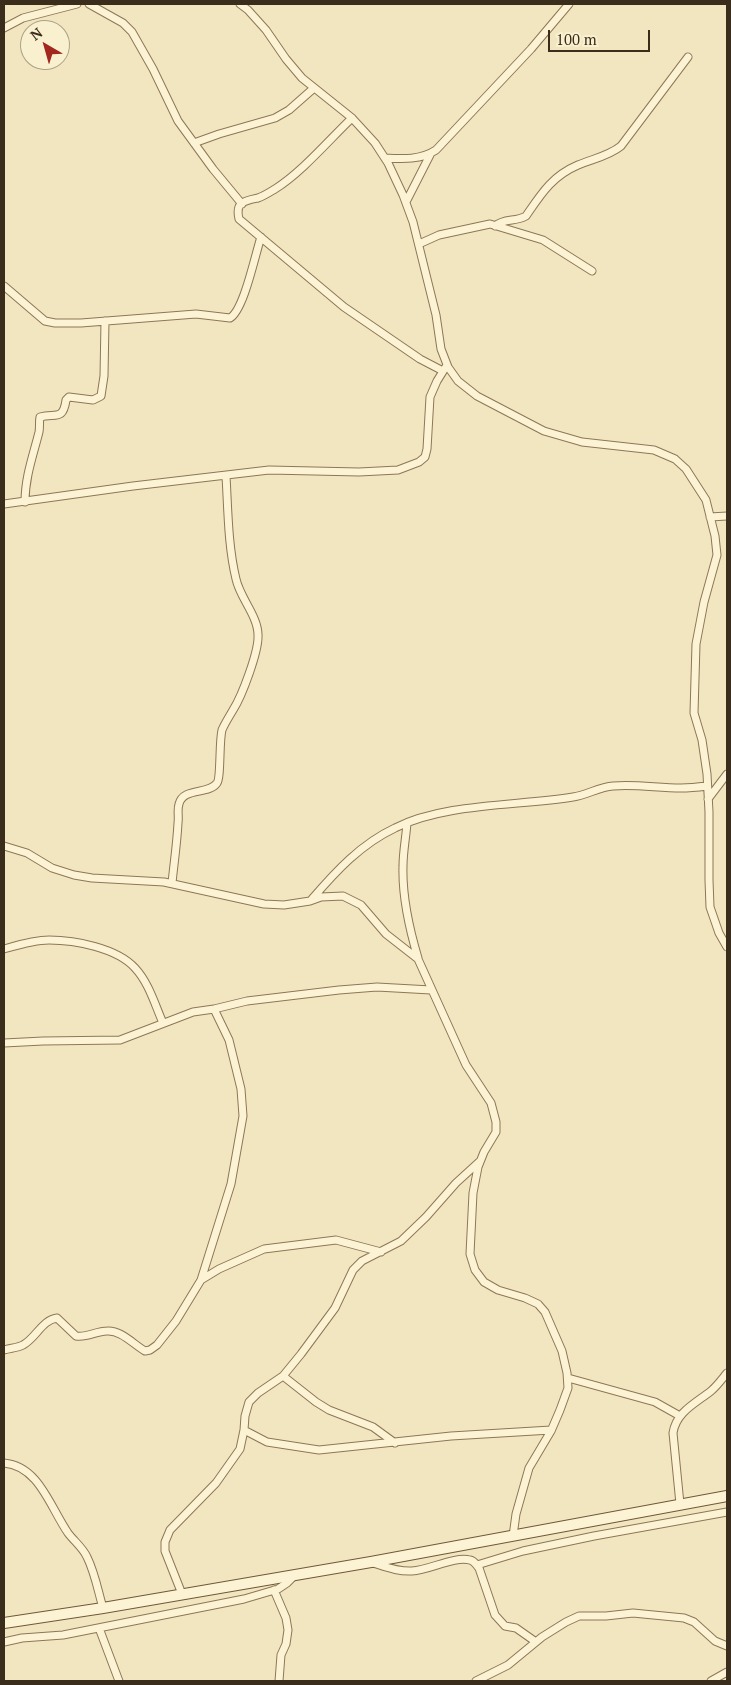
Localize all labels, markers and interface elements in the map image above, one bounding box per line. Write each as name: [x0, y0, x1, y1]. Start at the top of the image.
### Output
north arrow: [20, 20, 70, 70]
scale bar: [551, 20, 654, 52]
text: N: [26, 23, 46, 44]
text: 100 m: [556, 29, 597, 49]

